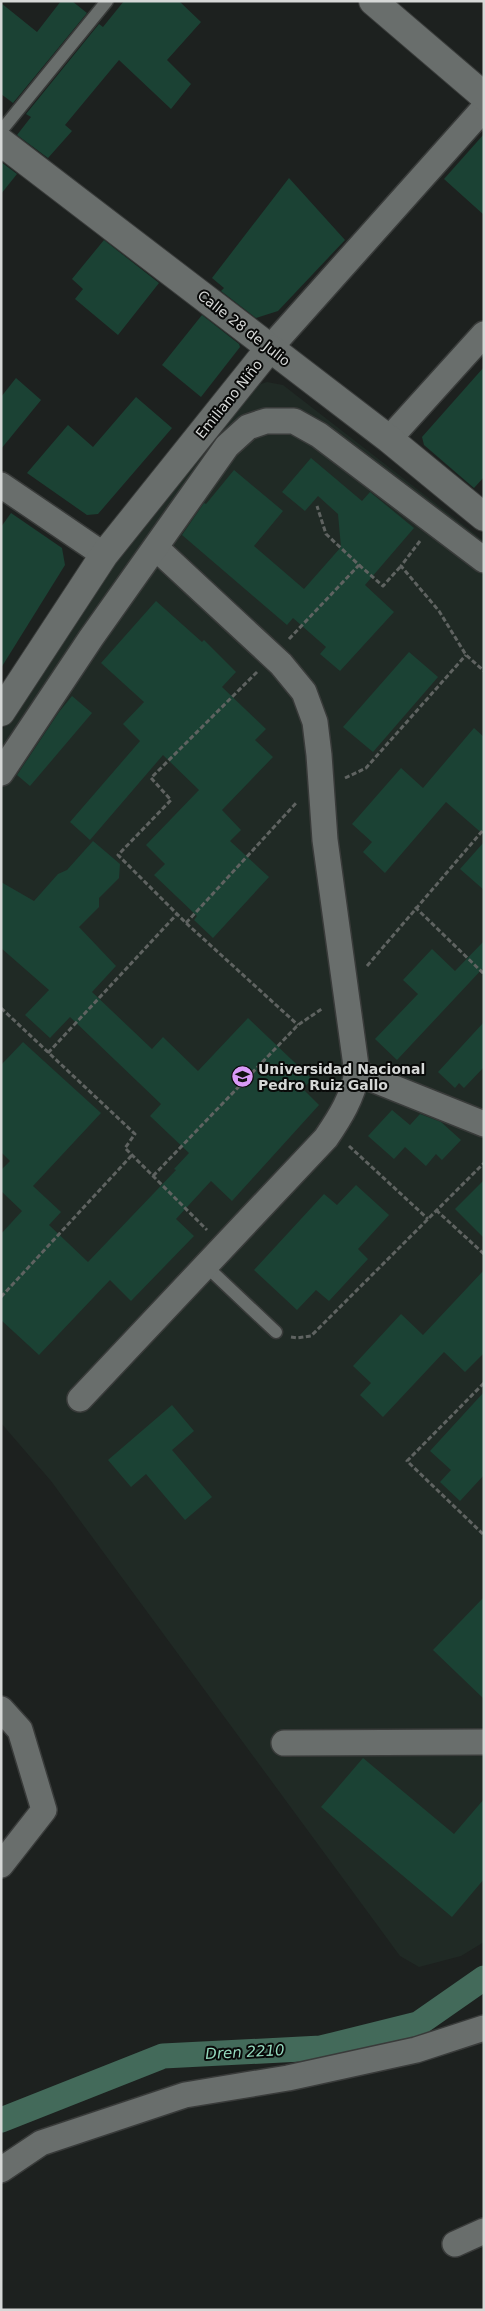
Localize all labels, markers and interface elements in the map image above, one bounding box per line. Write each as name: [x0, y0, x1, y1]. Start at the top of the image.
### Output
street label: Calle 28 de Julio: [195, 287, 293, 369]
street label: Emiliano Niño: [192, 356, 266, 442]
place label: Universidad Nacional Pedro Ruiz Gallo: [258, 1061, 425, 1093]
school or university icon: Universidad Nacional Pedro Ruiz Gallo: [230, 1065, 254, 1089]
water label: Dren 2210: [205, 2041, 285, 2063]

